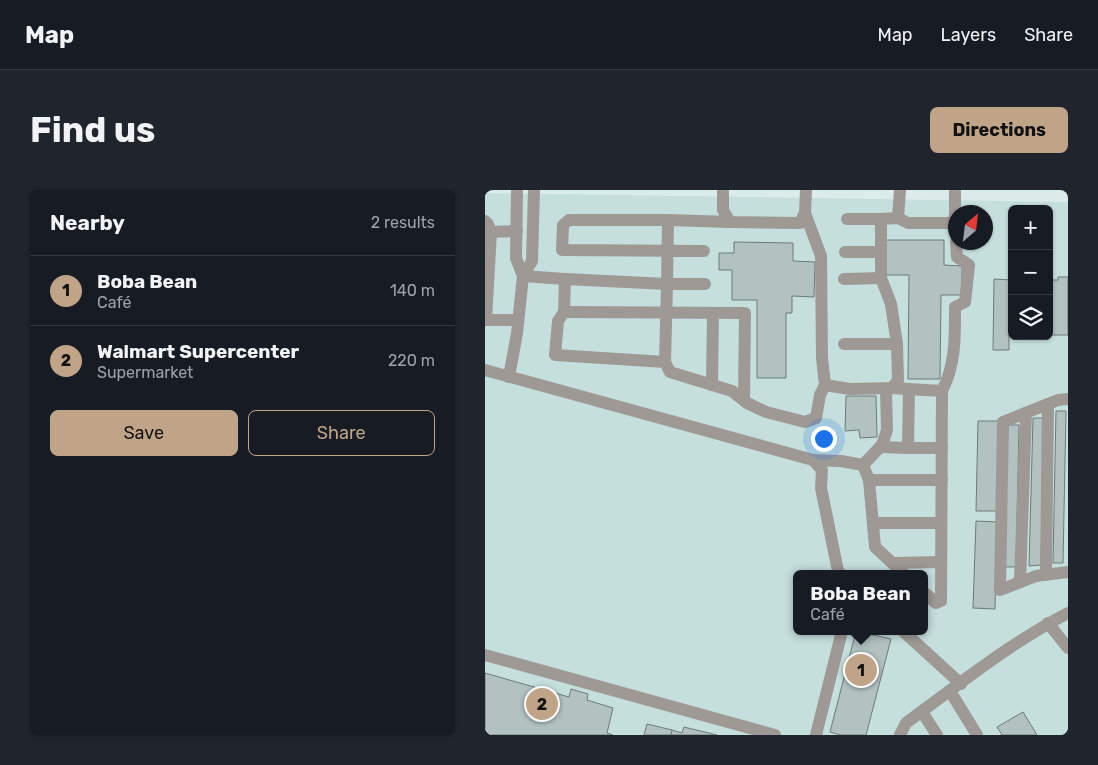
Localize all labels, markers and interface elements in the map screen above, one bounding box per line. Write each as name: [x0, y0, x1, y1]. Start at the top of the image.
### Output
text: Map: [25, 21, 74, 49]
text: Map: [878, 24, 913, 46]
text: Layers: [941, 24, 996, 46]
text: Share: [1024, 24, 1073, 46]
button: Directions: [930, 107, 1068, 153]
text: Find us: [30, 109, 155, 151]
north arrow: [948, 205, 993, 250]
map controls: [1008, 205, 1053, 340]
button: +: [1008, 205, 1053, 250]
text: Nearby: [50, 210, 125, 235]
text: 2 results: [371, 213, 435, 232]
button: −: [1008, 250, 1053, 295]
text: Boba Bean: [97, 270, 197, 293]
text: 1: [62, 281, 70, 300]
text: 140 m: [390, 281, 435, 300]
text: Café: [97, 293, 131, 312]
button: layers: [1008, 295, 1053, 340]
text: Walmart Supercenter: [97, 340, 299, 363]
text: 2: [61, 351, 71, 370]
text: 220 m: [388, 351, 435, 370]
text: Supermarket: [97, 363, 193, 382]
button: Save: [50, 410, 238, 456]
button: Share: [248, 410, 435, 456]
your location: [811, 426, 837, 452]
popup: [793, 570, 928, 635]
text: Boba Bean: [810, 582, 911, 605]
text: Café: [810, 605, 845, 624]
pin: 1: [845, 651, 877, 689]
pin: 2: [526, 685, 558, 723]

